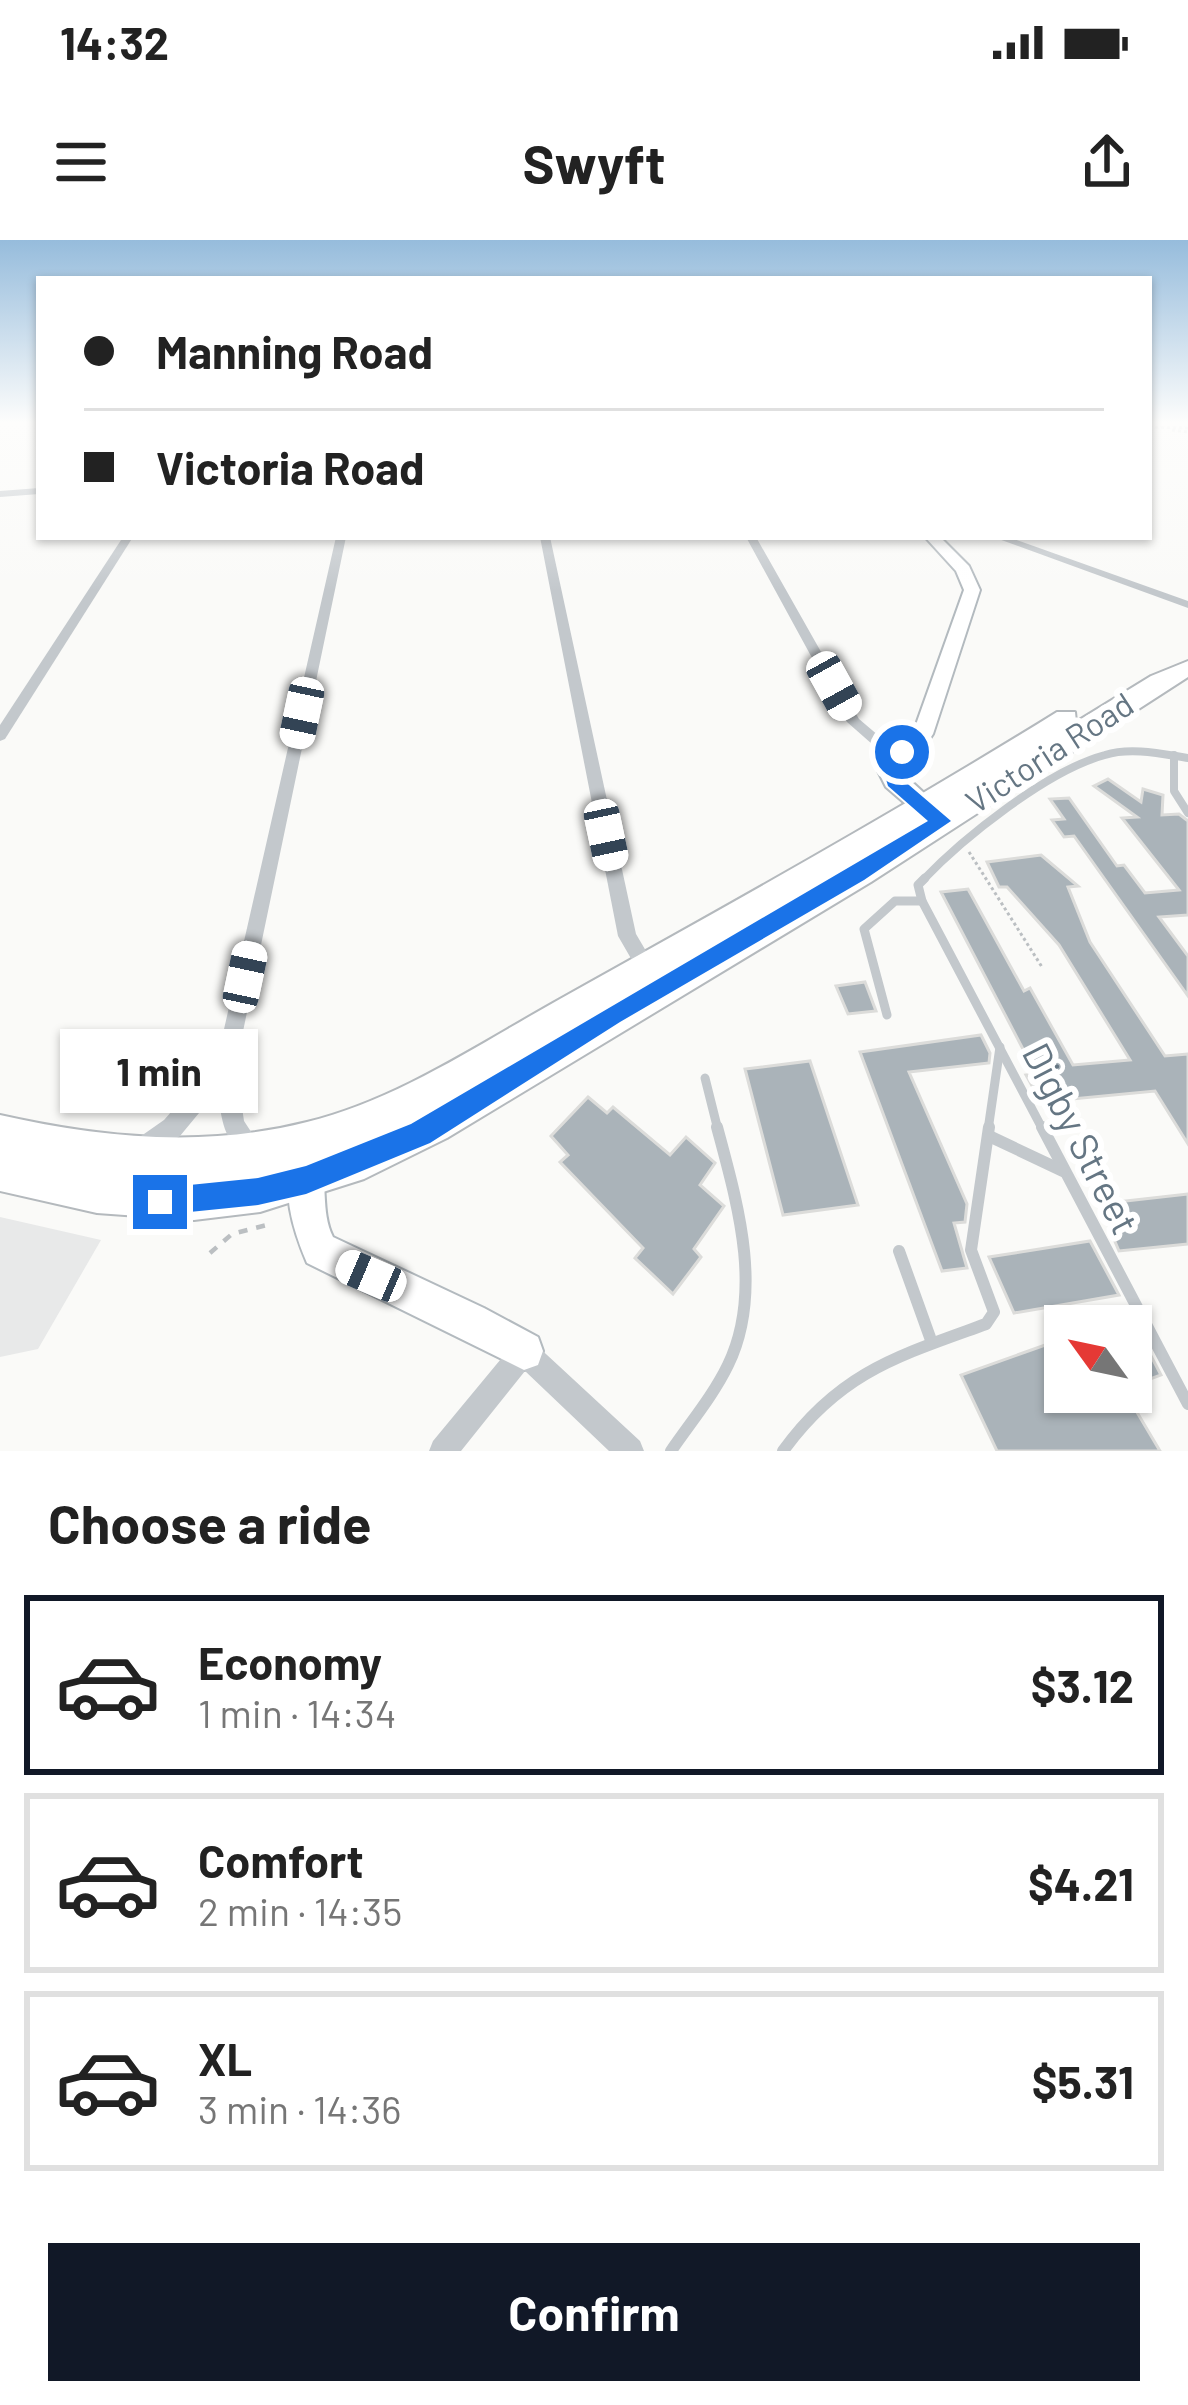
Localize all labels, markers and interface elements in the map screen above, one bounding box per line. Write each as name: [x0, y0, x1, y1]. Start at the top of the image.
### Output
text: 14:32: [60, 15, 169, 69]
icon: menu: [48, 129, 114, 195]
icon: share: [1074, 129, 1140, 195]
text: Swyft: [522, 130, 666, 195]
text: Manning Road: [156, 324, 433, 378]
text: Victoria Road: [156, 440, 425, 494]
car: [801, 646, 867, 726]
car: [277, 674, 327, 752]
street label: Victoria Road: [958, 683, 1140, 821]
route start: [875, 725, 929, 779]
car: [581, 796, 631, 874]
car: [220, 938, 270, 1016]
callout: 1 min: [61, 1028, 259, 1112]
street label: Digby Street: [1014, 1035, 1150, 1241]
text: 1 min: [116, 1047, 202, 1094]
route end: [133, 1175, 187, 1229]
car: [331, 1245, 411, 1307]
north arrow: [1044, 1305, 1152, 1413]
map controls: [1044, 1305, 1152, 1413]
text: Choose a ride: [48, 1490, 372, 1555]
icon: car: [54, 1631, 162, 1739]
text: Economy: [198, 1635, 382, 1689]
text: $3.12: [1031, 1658, 1134, 1712]
text: 1 min · 14:34: [198, 1689, 396, 1736]
icon: car: [54, 1829, 162, 1937]
text: Comfort: [198, 1833, 364, 1887]
text: $4.21: [1028, 1856, 1134, 1910]
text: 2 min · 14:35: [198, 1887, 402, 1934]
icon: car: [54, 2027, 162, 2135]
text: XL: [198, 2031, 252, 2085]
text: $5.31: [1032, 2054, 1134, 2108]
text: 3 min · 14:36: [198, 2085, 401, 2132]
button: Confirm: [48, 2243, 1140, 2381]

